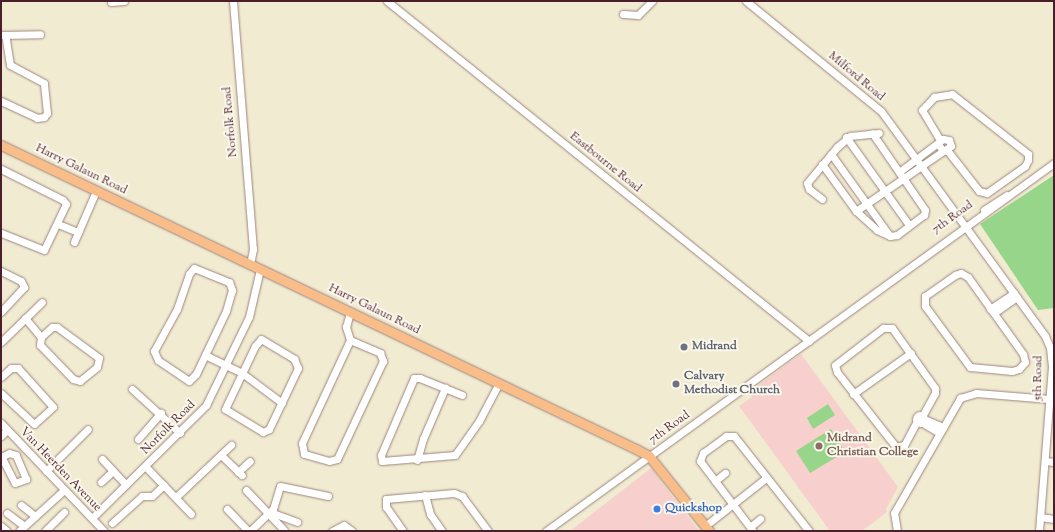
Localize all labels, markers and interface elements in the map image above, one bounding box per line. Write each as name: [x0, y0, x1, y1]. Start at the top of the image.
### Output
street label: Milford Road: [825, 49, 887, 105]
street label: Norfolk Road: [221, 86, 241, 158]
street label: Eastbourne Road: [566, 130, 644, 196]
street label: Harry Galaun Road: [33, 142, 129, 198]
street label: 7th Road: [930, 198, 976, 238]
street label: Harry Galaun Road: [326, 282, 422, 338]
place label: Midrand: [692, 340, 737, 354]
marker: Midrand: [679, 342, 689, 352]
street label: 5th Road: [1031, 355, 1047, 401]
place label: Calvary Methodist Church: [684, 370, 780, 398]
marker: Calvary Methodist Church: [671, 379, 681, 389]
street label: Norfolk Road: [139, 398, 199, 458]
street label: 7th Road: [647, 408, 693, 448]
street label: Van Heerden Avenue: [16, 425, 104, 515]
place label: Midrand Christian College: [827, 432, 918, 460]
marker: Midrand Christian College: [814, 441, 824, 451]
place label: Quickshop: [665, 502, 722, 516]
marker: Quickshop: [652, 504, 662, 514]

